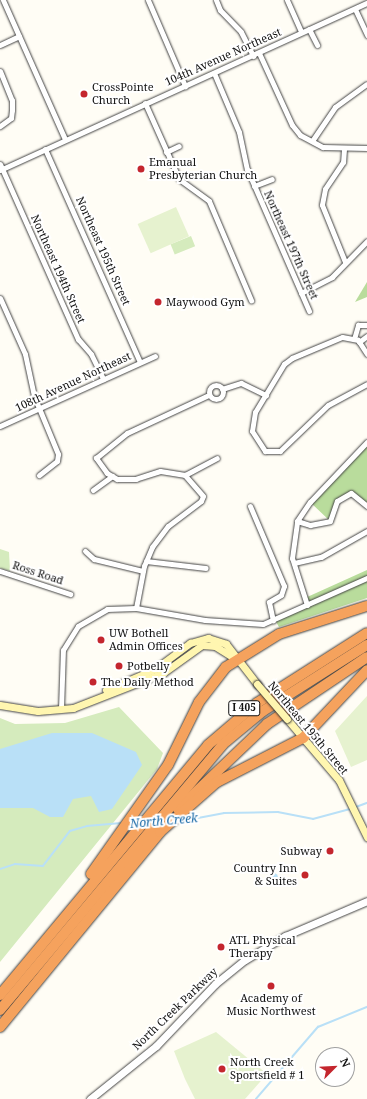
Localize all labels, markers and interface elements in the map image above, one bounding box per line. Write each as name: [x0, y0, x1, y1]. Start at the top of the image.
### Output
street label: 104th Avenue Northeast: [163, 25, 283, 89]
place label: CrossPointe Church: [92, 81, 154, 107]
marker: CrossPointe Church: [79, 89, 89, 99]
place label: Emanual Presbyterian Church: [149, 156, 257, 182]
marker: Emanual Presbyterian Church: [136, 164, 146, 174]
street label: Northeast 197th Street: [261, 189, 321, 301]
street label: Northeast 195th Street: [73, 195, 133, 307]
street label: Northeast 194th Street: [28, 213, 88, 325]
place label: Maywood Gym: [166, 295, 245, 309]
marker: Maywood Gym: [153, 297, 163, 307]
street label: 108th Avenue Northeast: [13, 349, 133, 415]
street label: Ross Road: [11, 559, 65, 587]
place label: UW Bothell Admin Offices: [109, 627, 183, 653]
marker: UW Bothell Admin Offices: [96, 635, 106, 645]
place label: Potbelly: [127, 659, 170, 673]
marker: Potbelly: [114, 661, 124, 671]
place label: The Daily Method: [101, 675, 194, 689]
marker: The Daily Method: [88, 677, 98, 687]
street label: Northeast 195th Street: [265, 679, 351, 777]
road number: I 405: [228, 700, 260, 716]
water label: North Creek: [130, 811, 198, 831]
place label: Subway: [281, 844, 322, 858]
marker: Subway: [325, 846, 335, 856]
place label: Country Inn & Suites: [233, 862, 297, 888]
marker: Country Inn & Suites: [300, 870, 310, 880]
place label: ATL Physical Therapy: [229, 934, 296, 960]
marker: ATL Physical Therapy: [216, 942, 226, 952]
street label: North Creek Parkway: [130, 965, 220, 1053]
marker: Academy of Music Northwest: [266, 981, 276, 991]
place label: Academy of Music Northwest: [226, 992, 316, 1018]
north arrow: [315, 1047, 355, 1087]
text: N: [337, 1055, 354, 1069]
place label: North Creek Sportsfield # 1: [230, 1056, 304, 1082]
marker: North Creek Sportsfield # 1: [217, 1064, 227, 1074]

